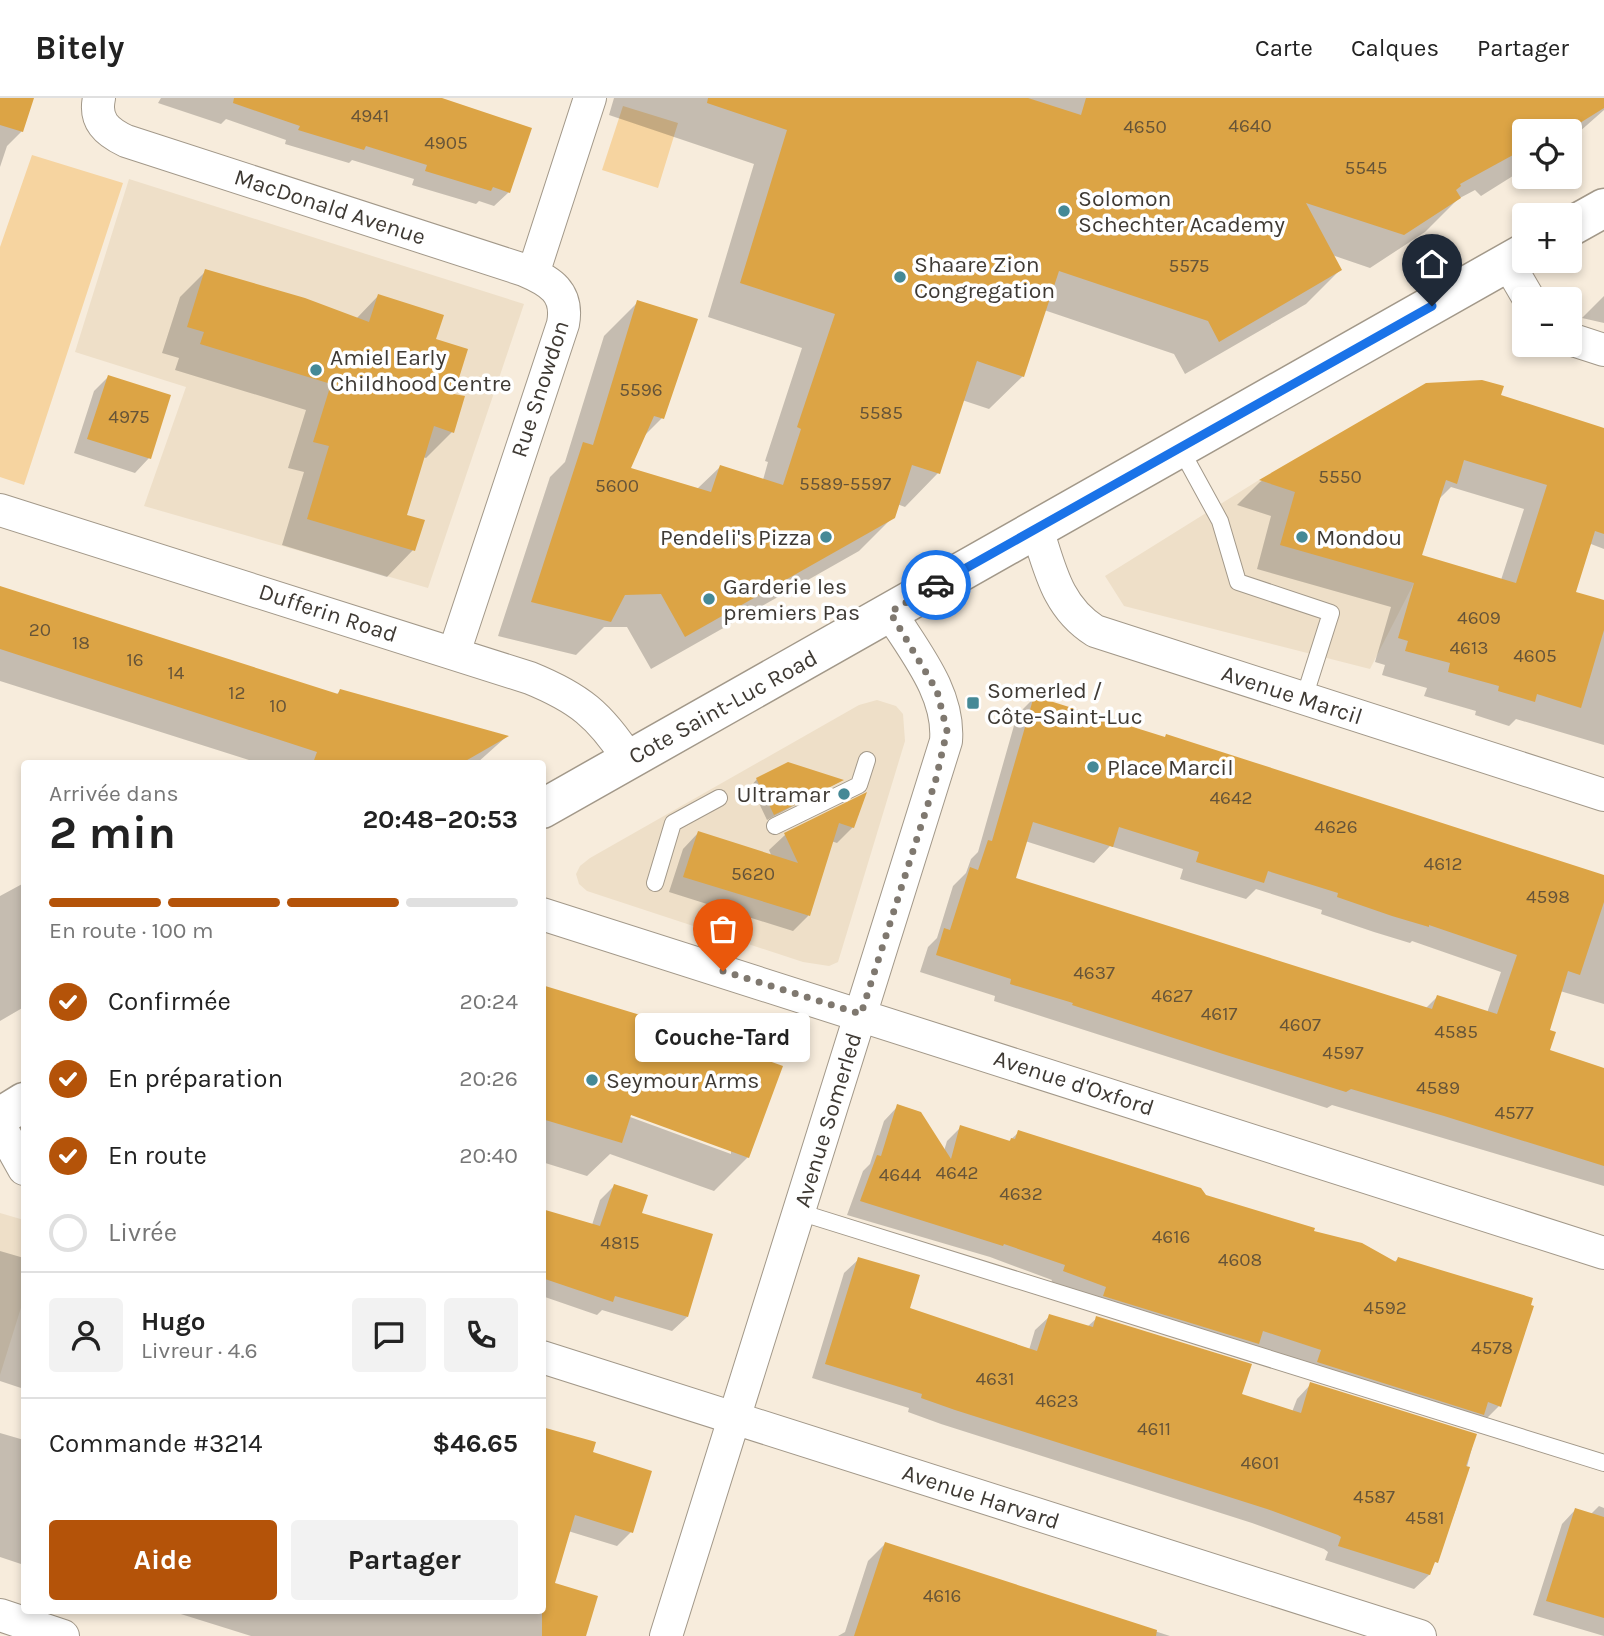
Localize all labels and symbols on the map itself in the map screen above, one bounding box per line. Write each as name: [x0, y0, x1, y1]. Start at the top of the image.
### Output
house number: 4941: [351, 105, 389, 127]
house number: 4640: [1228, 115, 1272, 137]
house number: 4650: [1123, 116, 1167, 138]
house number: 4905: [424, 132, 468, 154]
house number: 5545: [1345, 157, 1387, 179]
street label: MacDonald Avenue: [231, 163, 429, 251]
place label: Solomon Schechter Academy: [1078, 185, 1285, 238]
marker: Solomon Schechter Academy: [1056, 203, 1072, 219]
pin: [1402, 234, 1462, 306]
place label: Shaare Zion Congregation: [914, 251, 1055, 304]
house number: 5575: [1168, 255, 1210, 277]
marker: Shaare Zion Congregation: [892, 269, 908, 285]
street label: Rue Snowdon: [505, 317, 575, 461]
place label: Amiel Early Childhood Centre: [330, 344, 512, 397]
marker: Amiel Early Childhood Centre: [308, 362, 324, 378]
house number: 5596: [619, 379, 663, 401]
house number: 5585: [859, 402, 903, 424]
house number: 4975: [108, 406, 150, 428]
house number: 5550: [1318, 466, 1362, 488]
house number: 5589-5597: [799, 473, 891, 495]
house number: 5600: [595, 475, 639, 497]
place label: Pendeli's Pizza: [660, 524, 812, 551]
place label: Mondou: [1316, 524, 1402, 551]
marker: Pendeli's Pizza: [818, 529, 834, 545]
marker: Mondou: [1294, 529, 1310, 545]
courier: [901, 550, 971, 620]
place label: Garderie les premiers Pas: [723, 573, 860, 626]
street label: Dufferin Road: [255, 578, 401, 648]
marker: Garderie les premiers Pas: [701, 591, 717, 607]
house number: 4609: [1457, 607, 1501, 629]
house number: 20: [29, 619, 51, 641]
house number: 18: [72, 632, 90, 654]
house number: 4613: [1450, 637, 1489, 659]
street label: Cote Saint-Luc Road: [624, 644, 822, 770]
house number: 4605: [1513, 645, 1557, 667]
house number: 16: [126, 649, 144, 671]
street label: Avenue Marcil: [1218, 659, 1366, 731]
house number: 14: [168, 662, 185, 684]
place label: Somerled / Côte-Saint-Luc: [987, 677, 1143, 730]
house number: 12: [228, 682, 246, 704]
house number: 10: [269, 695, 287, 717]
marker: Somerled / Côte-Saint-Luc: [965, 695, 981, 711]
place label: Place Marcil: [1107, 754, 1234, 781]
marker: Place Marcil: [1085, 759, 1101, 775]
place label: Ultramar: [736, 781, 831, 808]
marker: Ultramar: [836, 786, 852, 802]
house number: 4642: [1209, 787, 1253, 809]
house number: 4626: [1314, 816, 1358, 838]
house number: 4612: [1424, 853, 1462, 875]
house number: 5620: [731, 863, 775, 885]
house number: 4598: [1526, 886, 1570, 908]
pin: [693, 899, 753, 971]
house number: 4637: [1073, 962, 1115, 984]
house number: 4627: [1151, 985, 1193, 1007]
house number: 4617: [1201, 1003, 1237, 1025]
callout: Couche-Tard: [636, 1013, 810, 1062]
house number: 4607: [1279, 1014, 1321, 1036]
house number: 4585: [1434, 1021, 1478, 1043]
street label: Avenue Somerled: [789, 1029, 867, 1211]
house number: 4597: [1322, 1042, 1364, 1064]
street label: Avenue d'Oxford: [990, 1044, 1158, 1122]
place label: Seymour Arms: [606, 1067, 759, 1094]
marker: Seymour Arms: [584, 1072, 600, 1088]
house number: 4589: [1416, 1077, 1460, 1099]
house number: 4577: [1494, 1102, 1534, 1124]
house number: 4642: [935, 1162, 979, 1184]
house number: 4644: [879, 1164, 922, 1186]
house number: 4632: [999, 1183, 1043, 1205]
house number: 4616: [1152, 1226, 1190, 1248]
house number: 4815: [600, 1232, 640, 1254]
house number: 4608: [1218, 1249, 1262, 1271]
house number: 4592: [1363, 1297, 1407, 1319]
house number: 4578: [1471, 1337, 1513, 1359]
house number: 4631: [976, 1368, 1015, 1390]
house number: 4623: [1035, 1390, 1079, 1412]
house number: 4611: [1137, 1418, 1171, 1440]
house number: 4601: [1240, 1452, 1280, 1474]
street label: Avenue Harvard: [899, 1459, 1063, 1535]
house number: 4587: [1353, 1486, 1395, 1508]
house number: 4581: [1405, 1507, 1445, 1529]
house number: 4616: [923, 1585, 961, 1607]

